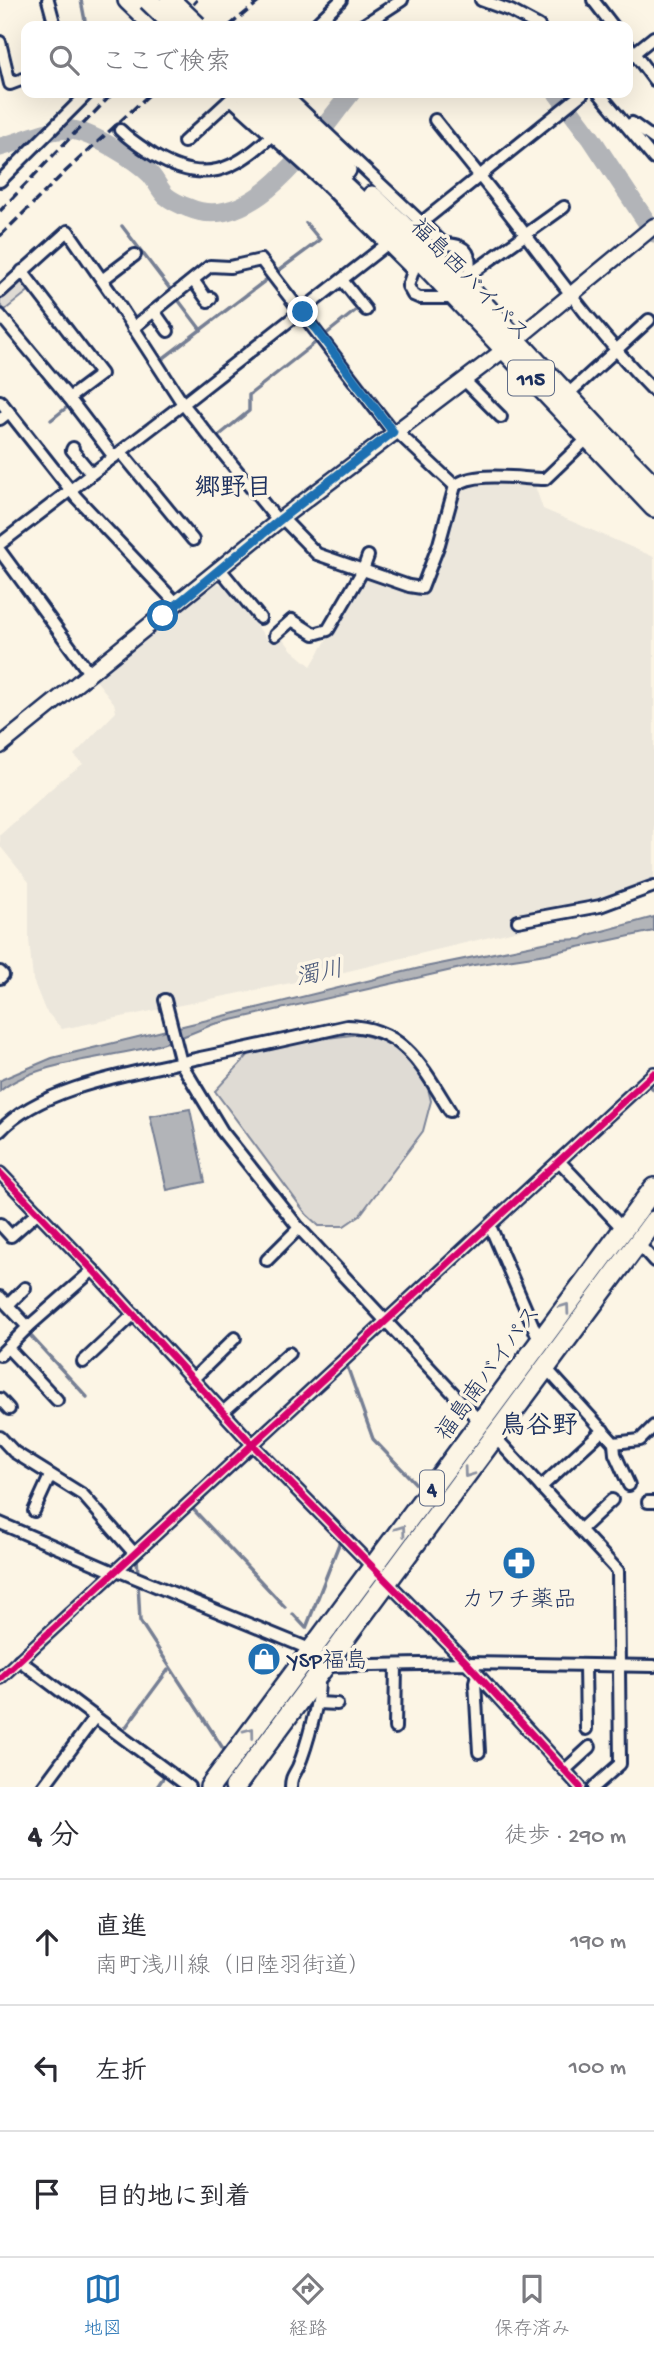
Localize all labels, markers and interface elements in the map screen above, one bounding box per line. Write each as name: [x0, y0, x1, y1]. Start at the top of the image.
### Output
search box: [21, 21, 633, 98]
icon: search: [45, 41, 83, 79]
text: ここで検索: [101, 49, 231, 80]
street label: 福島西バイパス: [403, 214, 535, 349]
route end: [287, 296, 318, 327]
road number: 115: [508, 360, 554, 396]
district label: 郷野目: [194, 475, 272, 506]
route start: [147, 600, 178, 631]
water label: 濁川: [293, 956, 346, 995]
street label: 福島南バイパス: [431, 1301, 548, 1447]
one-way arrow: [557, 1303, 570, 1316]
district label: 鳥谷野: [500, 1411, 578, 1444]
one-way arrow: [464, 1466, 477, 1478]
road number: 4: [420, 1470, 444, 1506]
one-way arrow: [393, 1526, 405, 1538]
pharmacy icon: カワチ薬品: [500, 1544, 538, 1582]
place label: カワチ薬品: [462, 1587, 577, 1615]
shop icon: YSP福島: [245, 1640, 283, 1678]
place label: YSP福島: [286, 1648, 368, 1676]
one-way arrow: [242, 1728, 255, 1740]
text: 4 分: [28, 1821, 79, 1856]
text: 徒歩 · 290 m: [504, 1824, 626, 1851]
text: 直進: [95, 1914, 147, 1945]
icon: ahead: [28, 1923, 66, 1961]
text: 190 m: [570, 1929, 626, 1956]
text: 南町浅川線（旧陸羽街道）: [95, 1954, 371, 1981]
icon: left: [28, 2049, 66, 2087]
text: 100 m: [569, 2055, 626, 2082]
text: 左折: [95, 2058, 147, 2089]
icon: arrive: [28, 2175, 66, 2213]
text: 目的地に到着: [95, 2184, 251, 2215]
tab: 地図: [84, 2270, 122, 2342]
tab: 経路: [289, 2270, 327, 2342]
tab: 保存済み: [494, 2270, 570, 2342]

